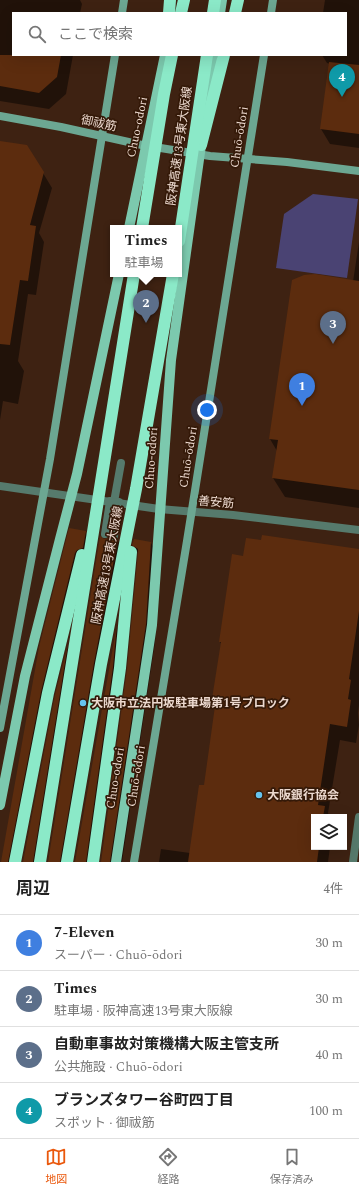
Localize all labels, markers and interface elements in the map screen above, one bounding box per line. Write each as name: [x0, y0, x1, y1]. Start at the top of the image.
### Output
search box: [12, 12, 347, 56]
icon: search: [26, 23, 48, 45]
text: ここで検索: [58, 23, 133, 46]
pin: 4: [329, 64, 355, 97]
street label: 阪神高速13号東大阪線: [162, 85, 197, 207]
street label: Chuo-odori: [122, 95, 153, 159]
street label: Chuō-ōdori: [225, 105, 254, 169]
street label: 御祓筋: [79, 110, 118, 137]
popup: [110, 225, 182, 277]
text: Times: [124, 229, 168, 252]
text: 駐車場: [124, 253, 164, 273]
pin: 2: [133, 290, 159, 323]
pin: 3: [320, 311, 346, 344]
pin: 1: [289, 373, 315, 406]
your location: [197, 400, 217, 420]
street label: Chuō-ōdori: [174, 425, 203, 489]
street label: Chuo-odori: [140, 426, 163, 490]
street label: 善安筋: [197, 491, 235, 514]
street label: 阪神高速13号東大阪線: [87, 504, 128, 626]
place label: 大阪市立法円坂駐車場第1号ブロック: [91, 694, 290, 713]
marker: 大阪市立法円坂駐車場第1号ブロック: [78, 698, 88, 708]
street label: Chuō-ōdori: [122, 744, 151, 808]
street label: Chuo-odori: [101, 746, 130, 810]
place label: 大阪銀行協会: [267, 786, 339, 805]
marker: 大阪銀行協会: [254, 790, 264, 800]
map controls: [311, 814, 347, 850]
button: layers: [311, 814, 347, 850]
text: 周辺: [16, 876, 50, 902]
text: 4件: [323, 879, 343, 899]
text: 7-Eleven: [54, 921, 114, 944]
text: 1: [25, 933, 33, 953]
text: 30 m: [316, 933, 343, 953]
text: スーパー · Chuō-ōdori: [54, 945, 183, 965]
text: Times: [54, 977, 97, 1000]
text: 2: [25, 989, 33, 1009]
text: 30 m: [316, 989, 343, 1009]
text: 駐車場 · 阪神高速13号東大阪線: [54, 1001, 233, 1021]
text: 自動車事故対策機構大阪主管支所: [54, 1033, 279, 1056]
text: 3: [25, 1045, 33, 1065]
text: 40 m: [316, 1045, 343, 1065]
text: 公共施設 · Chuō-ōdori: [54, 1057, 183, 1077]
text: ブランズタワー谷町四丁目: [54, 1089, 234, 1112]
text: 4: [25, 1101, 33, 1121]
text: 100 m: [309, 1101, 343, 1121]
text: スポット · 御祓筋: [54, 1113, 155, 1133]
tab: 地図: [45, 1146, 67, 1188]
tab: 経路: [157, 1146, 179, 1188]
tab: 保存済み: [270, 1146, 314, 1188]

